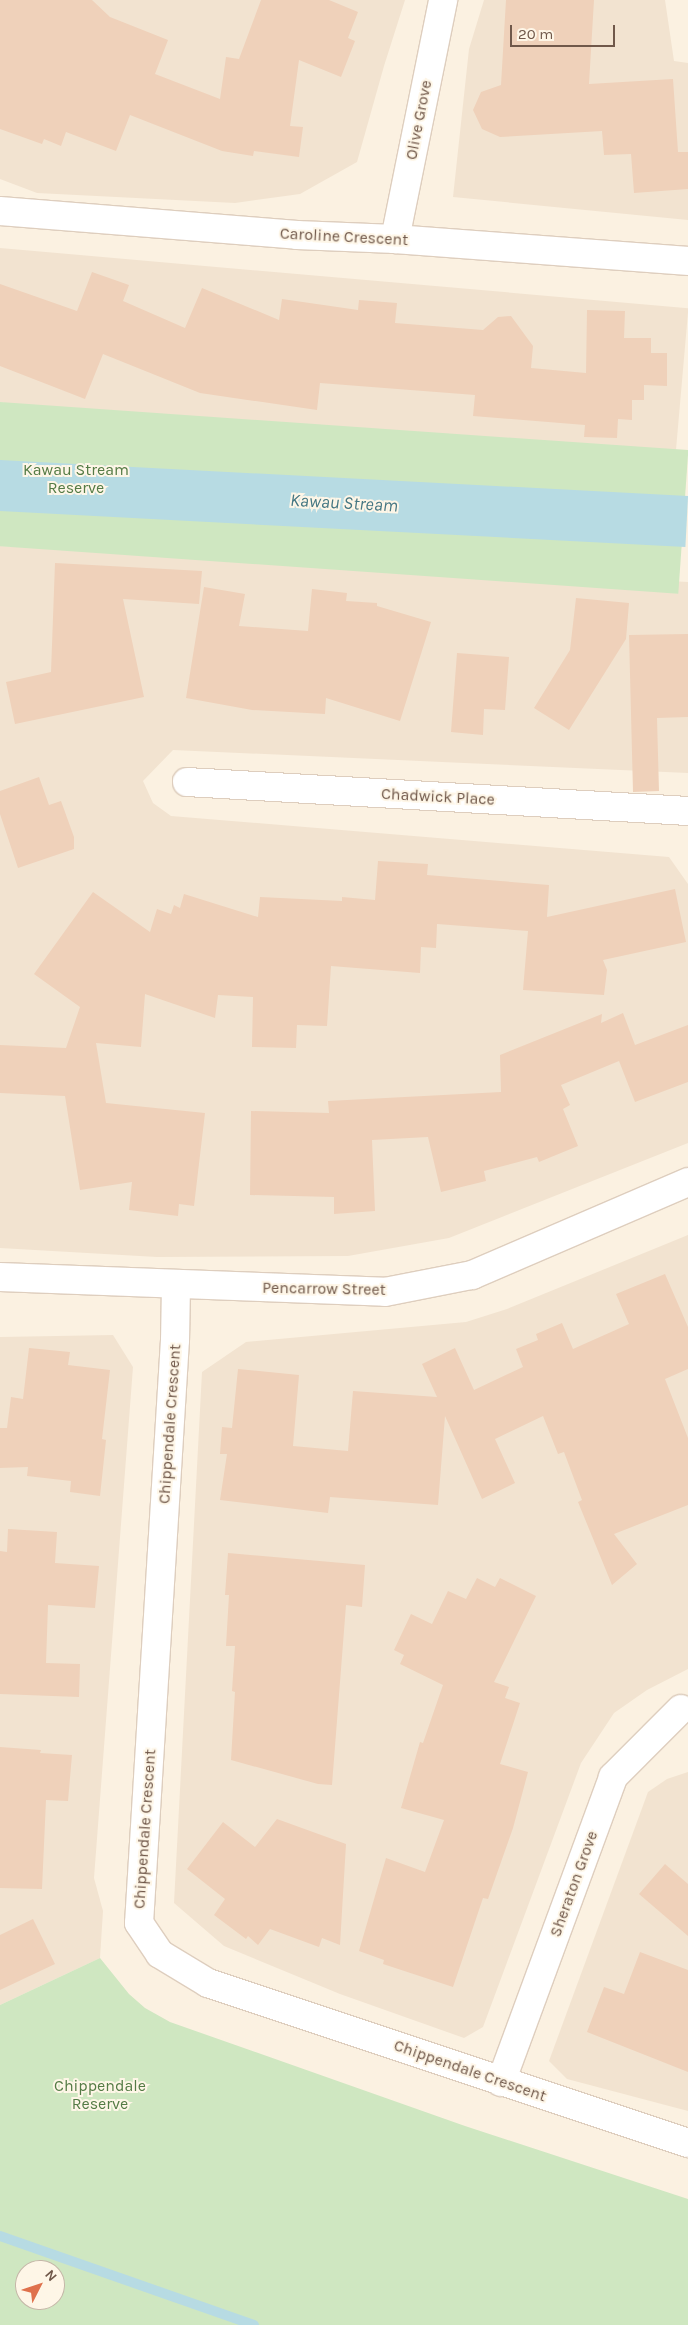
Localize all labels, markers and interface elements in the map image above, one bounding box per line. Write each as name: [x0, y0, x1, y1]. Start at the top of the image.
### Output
scale bar: [513, 15, 618, 47]
text: 20 m: [518, 25, 553, 43]
street label: Olive Grove: [402, 79, 436, 161]
street label: Caroline Crescent: [279, 224, 409, 250]
park label: Kawau Stream Reserve: [23, 460, 129, 498]
water label: Kawau Stream: [290, 489, 398, 517]
street label: Chadwick Place: [381, 784, 495, 810]
street label: Pencarrow Street: [262, 1278, 386, 1300]
street label: Chippendale Crescent: [155, 1344, 185, 1504]
street label: Chippendale Crescent: [130, 1749, 160, 1909]
street label: Sheraton Grove: [546, 1828, 602, 1940]
street label: Chippendale Crescent: [391, 2036, 549, 2106]
park label: Chippendale Reserve: [54, 2076, 146, 2114]
north arrow: [15, 2260, 65, 2310]
text: N: [41, 2266, 61, 2285]

